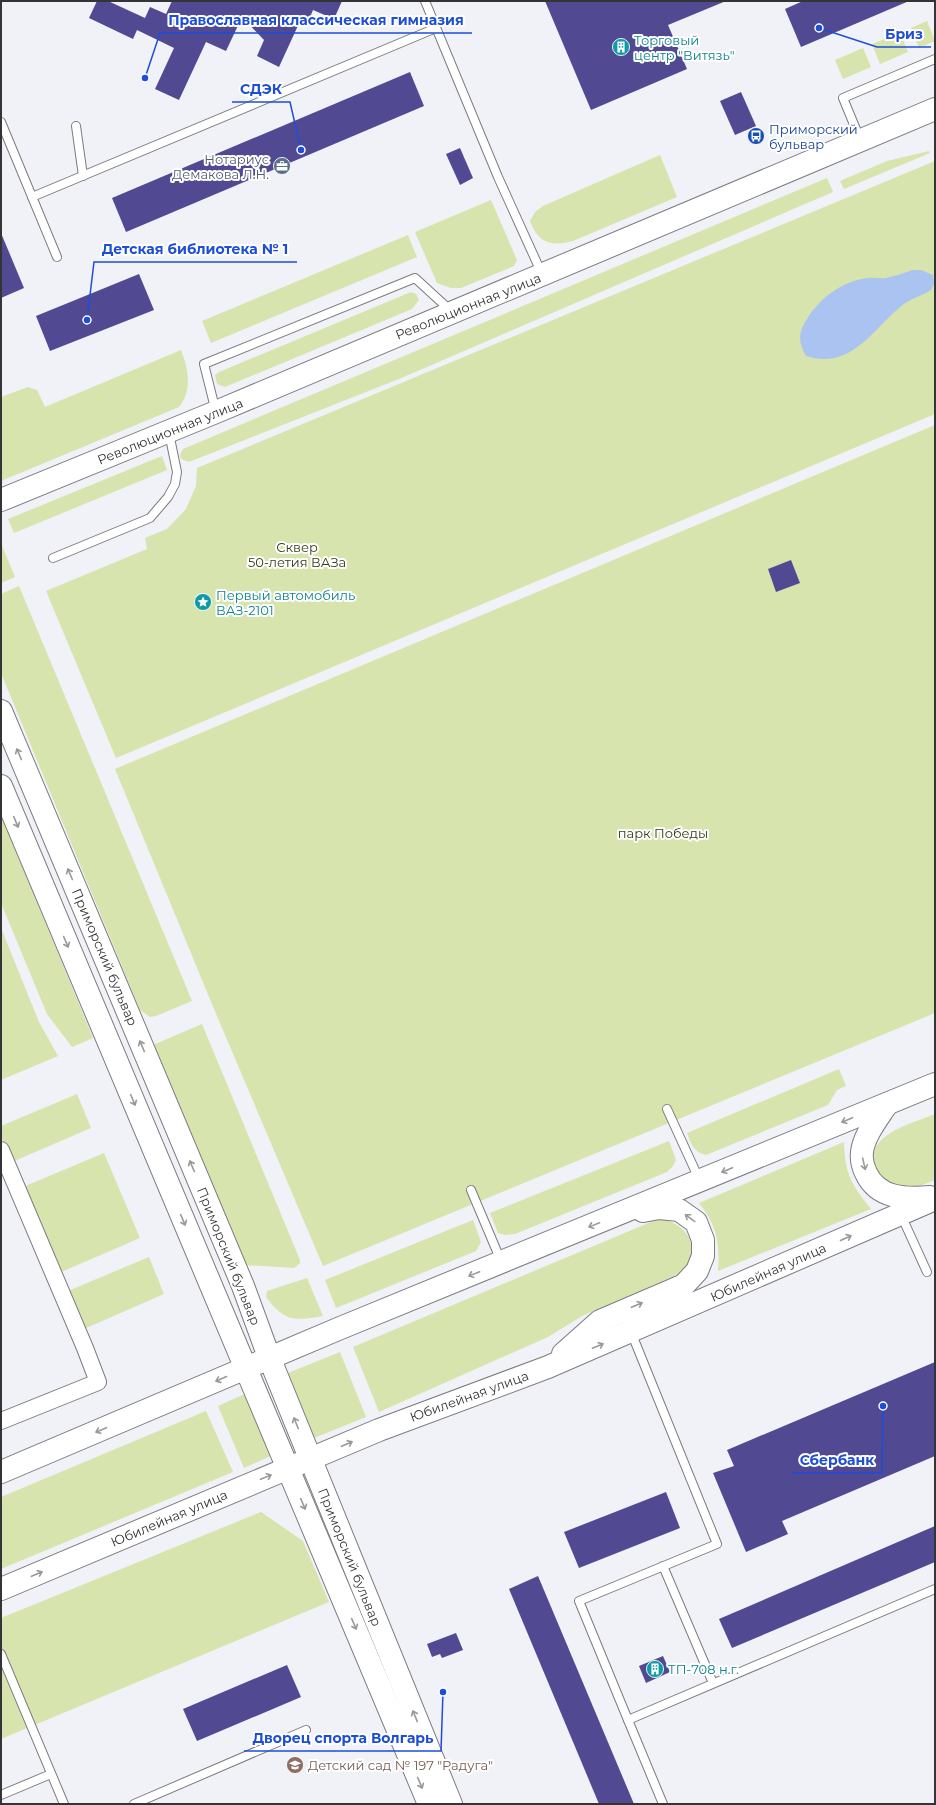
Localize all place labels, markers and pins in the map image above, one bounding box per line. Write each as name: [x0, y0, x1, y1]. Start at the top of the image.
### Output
callout: Православная классическая гимназия: [160, 7, 472, 33]
callout: Бриз: [877, 21, 931, 47]
place label: Торговый центр "Витязь": [634, 32, 735, 63]
building icon: Торговый центр "Витязь": [611, 37, 631, 57]
callout: СДЭК: [232, 76, 290, 102]
place label: Приморский бульвар: [769, 121, 858, 152]
bus stop icon: Приморский бульвар: [746, 126, 766, 146]
place label: Нотариус Демакова Л.Н.: [172, 151, 269, 182]
office icon: Нотариус Демакова Л.Н.: [272, 156, 292, 176]
callout: Детская библиотека № 1: [94, 236, 297, 262]
place label: Первый автомобиль ВАЗ-2101: [216, 587, 355, 618]
place icon: Первый автомобиль ВАЗ-2101: [193, 592, 213, 612]
callout: Сбербанк: [792, 1447, 882, 1473]
building icon: ТП-708 н.г.: [645, 1659, 665, 1679]
place label: ТП-708 н.г.: [668, 1661, 739, 1677]
callout: Дворец спорта Волгарь: [244, 1725, 441, 1751]
school or university icon: Детский сад № 197 "Радуга": [285, 1755, 305, 1775]
place label: Детский сад № 197 "Радуга": [308, 1757, 493, 1773]

